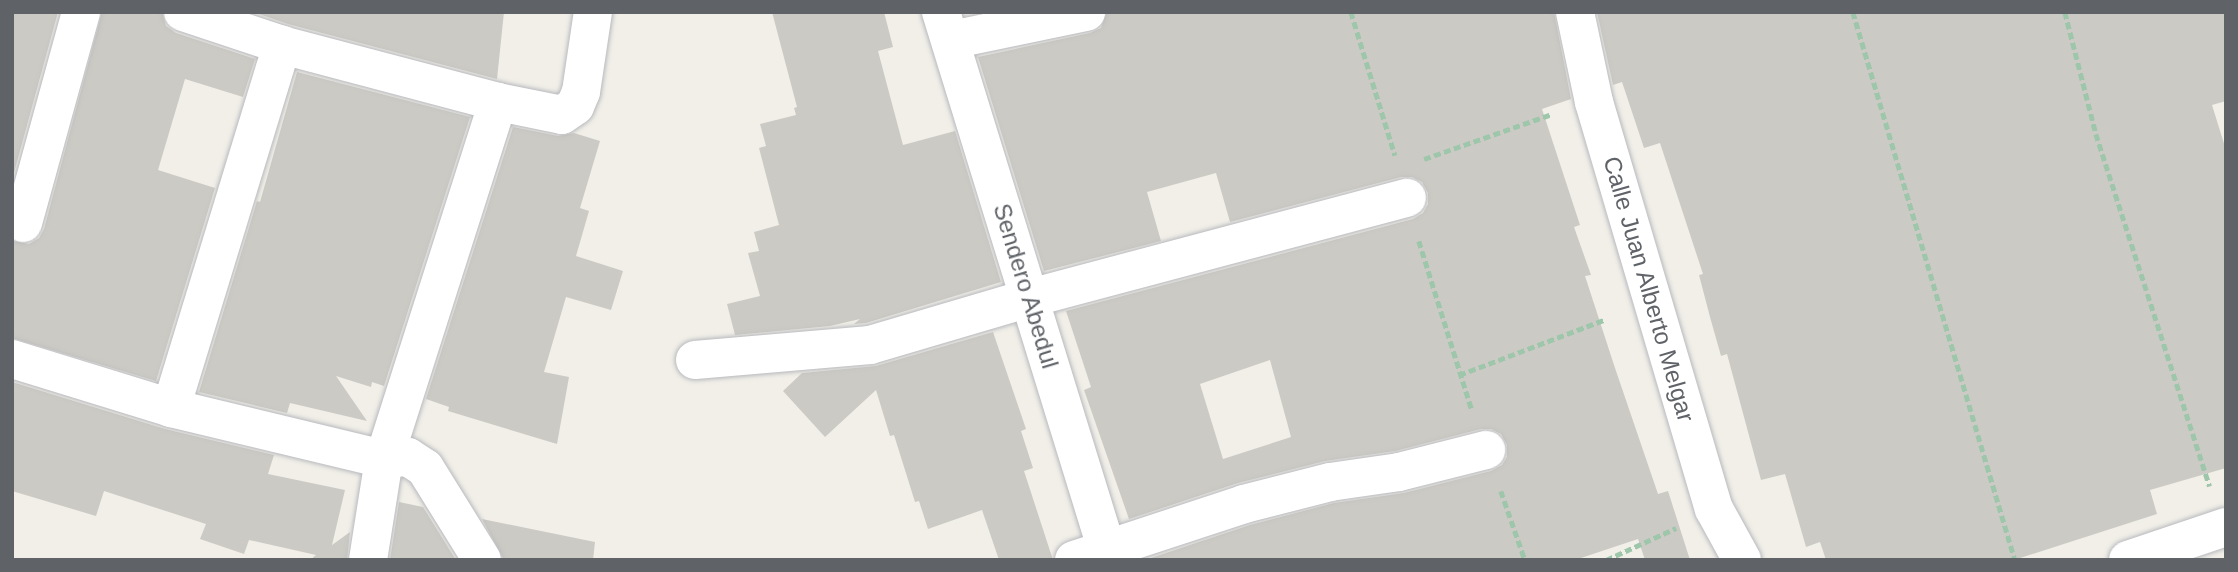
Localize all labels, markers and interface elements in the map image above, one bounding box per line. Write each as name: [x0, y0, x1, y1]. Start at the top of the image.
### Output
street label: Calle Juan Alberto Melgar: [1597, 152, 1701, 426]
street label: Sendero Abedul: [987, 199, 1065, 373]

